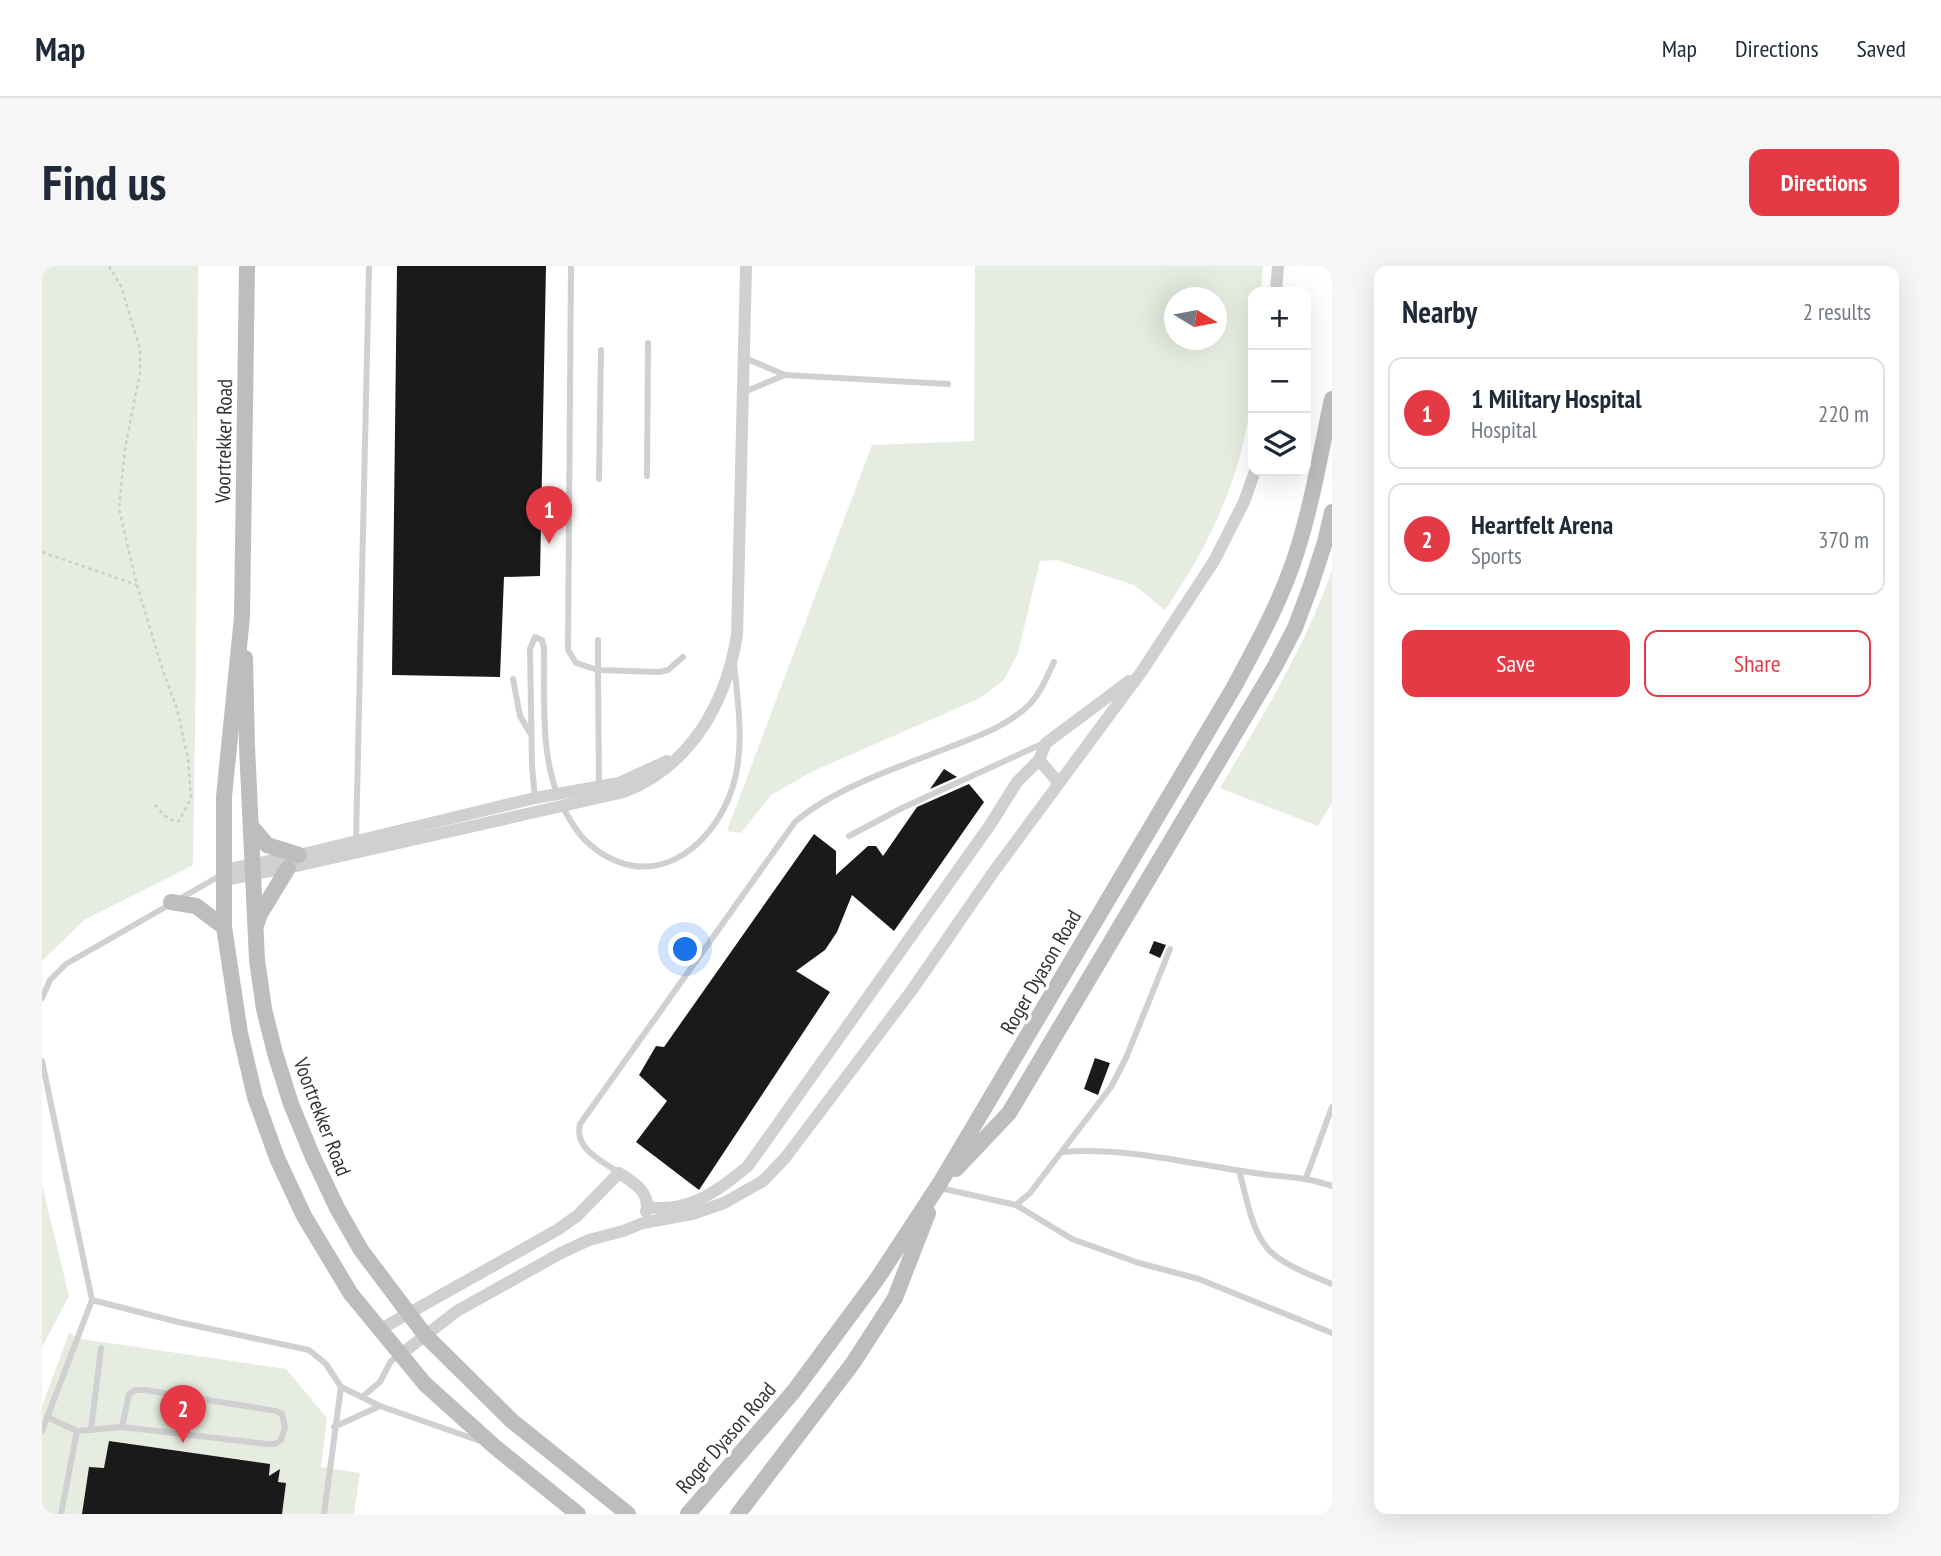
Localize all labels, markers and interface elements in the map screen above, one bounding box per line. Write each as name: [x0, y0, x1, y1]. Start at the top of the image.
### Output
text: Map: [35, 27, 85, 70]
text: Map: [1662, 33, 1697, 64]
text: Directions: [1735, 33, 1819, 64]
text: Saved: [1857, 33, 1906, 64]
button: Directions: [1749, 149, 1899, 216]
text: Find us: [42, 150, 166, 214]
north arrow: [1164, 287, 1227, 350]
map controls: [1248, 287, 1311, 476]
button: +: [1248, 287, 1311, 350]
text: Nearby: [1402, 292, 1477, 331]
text: 2 results: [1803, 297, 1871, 326]
button: −: [1248, 350, 1311, 413]
street label: Voortrekker Road: [209, 379, 238, 504]
text: 1 Military Hospital: [1471, 382, 1642, 415]
text: 1: [1422, 399, 1433, 428]
text: 220 m: [1818, 399, 1869, 428]
button: layers: [1248, 413, 1311, 476]
text: Hospital: [1471, 415, 1537, 444]
pin: 1: [526, 486, 572, 544]
text: Heartfelt Arena: [1471, 508, 1613, 541]
text: 2: [1422, 525, 1433, 554]
text: 370 m: [1818, 525, 1869, 554]
text: Sports: [1471, 541, 1522, 570]
button: Save: [1402, 630, 1630, 697]
button: Share: [1644, 630, 1871, 697]
street label: Roger Dyason Road: [994, 905, 1087, 1039]
your location: [668, 932, 702, 966]
street label: Voortrekker Road: [287, 1053, 357, 1180]
street label: Roger Dyason Road: [670, 1376, 781, 1499]
pin: 2: [160, 1385, 206, 1443]

